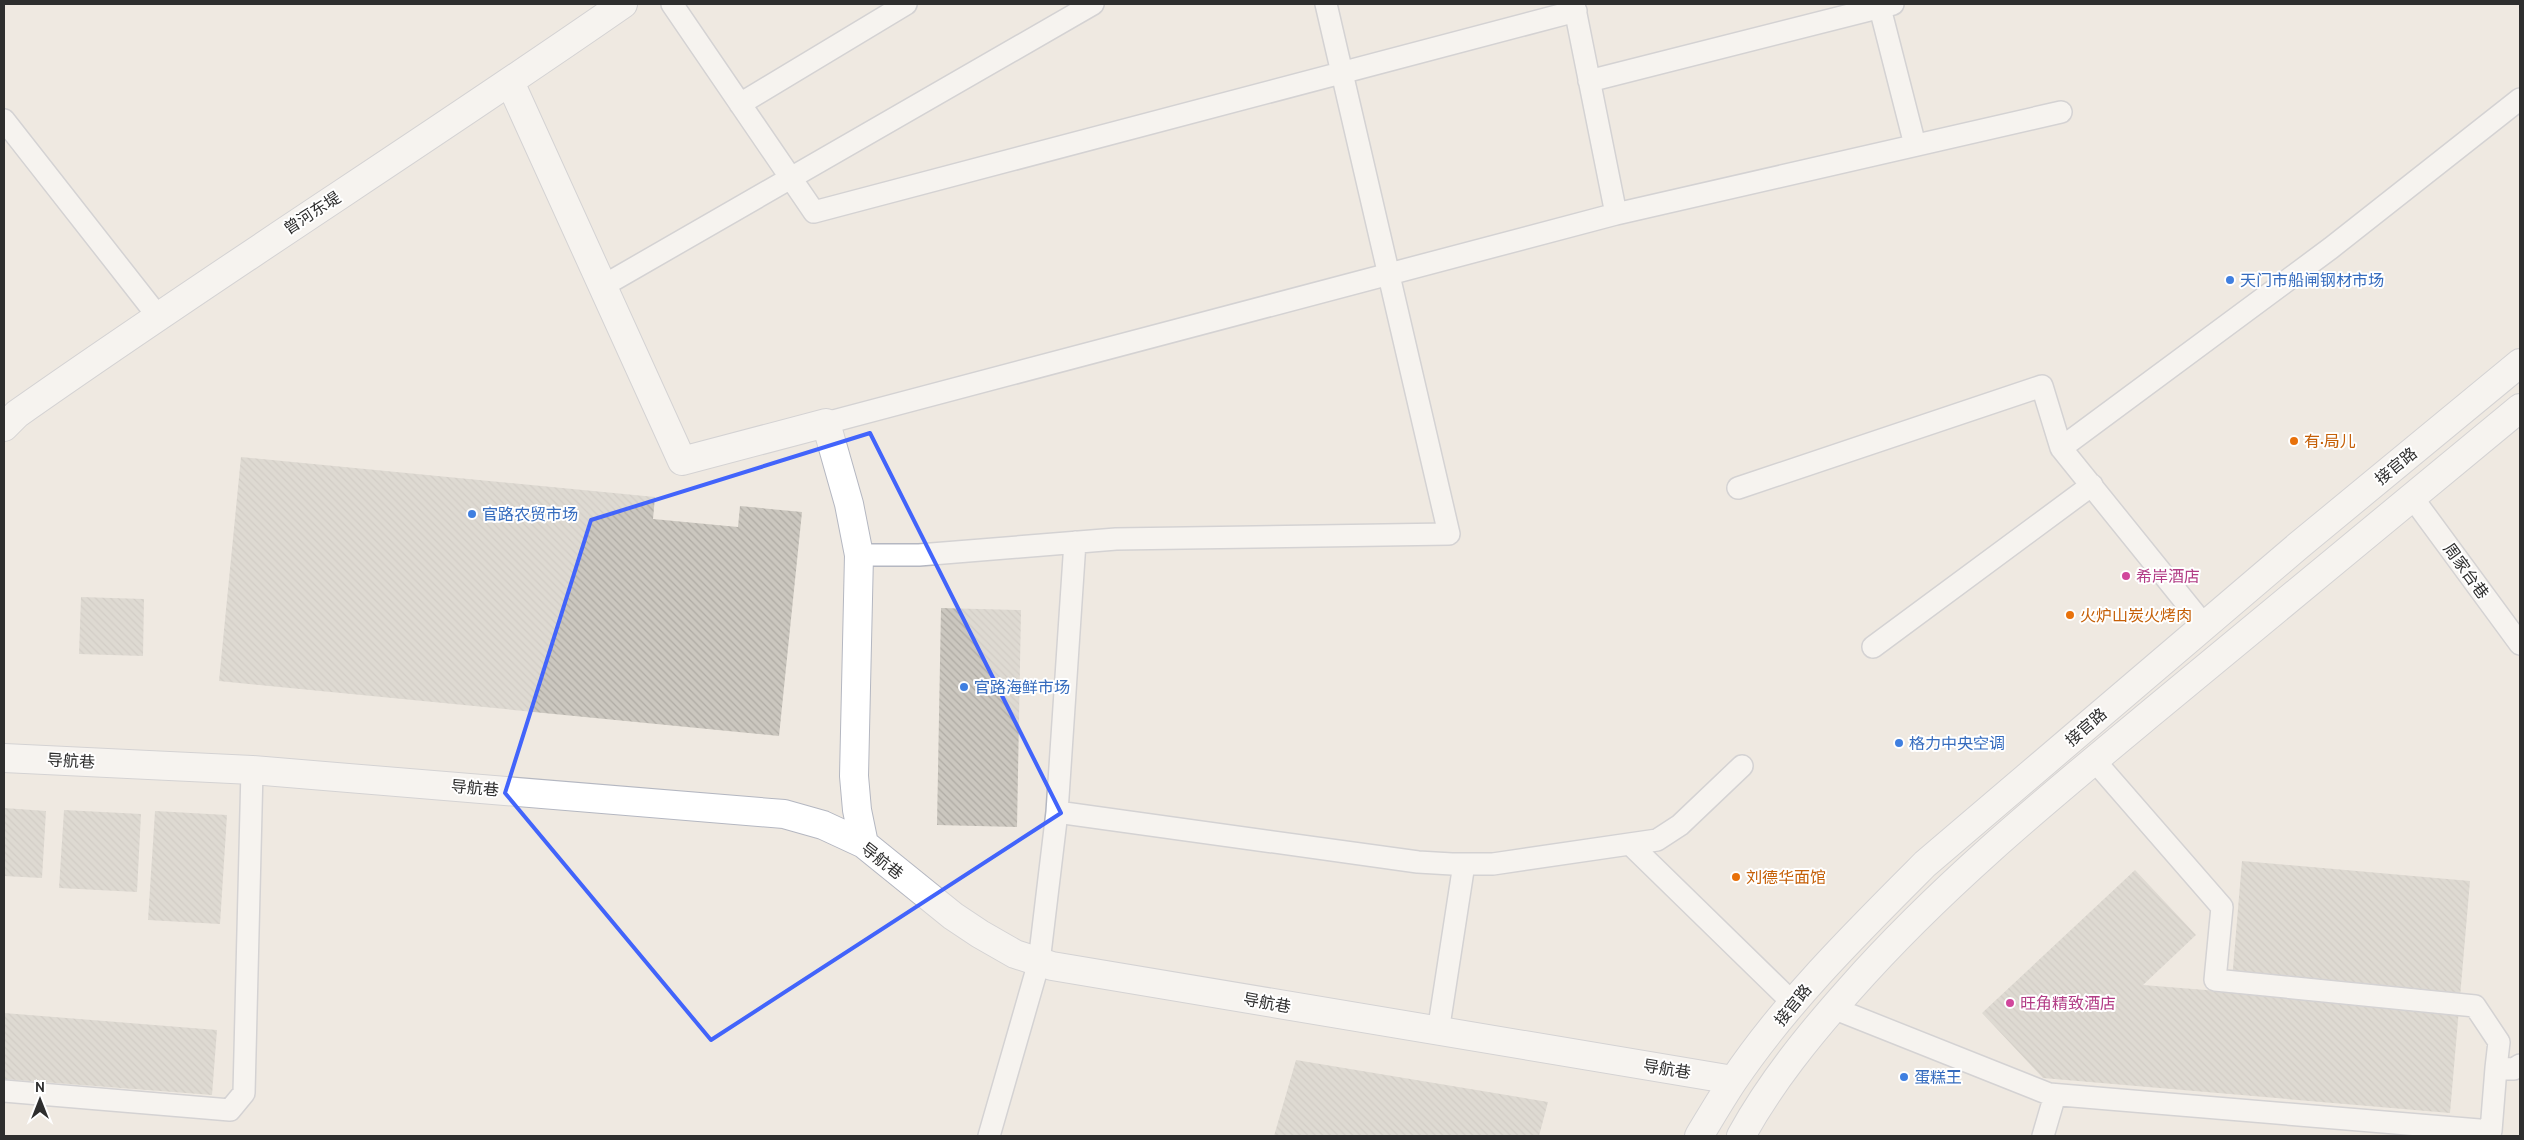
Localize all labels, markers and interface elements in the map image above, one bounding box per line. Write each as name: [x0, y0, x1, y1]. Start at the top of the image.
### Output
street label: 曾河东堤: [280, 188, 344, 238]
place label: 天门市船闸钢材市场: [2240, 271, 2384, 290]
marker: 天门市船闸钢材市场: [2224, 274, 2236, 286]
place label: 有·局儿: [2304, 432, 2356, 451]
marker: 有·局儿: [2288, 435, 2300, 447]
street label: 接官路: [2371, 444, 2421, 488]
place label: 官路农贸市场: [482, 505, 578, 524]
marker: 官路农贸市场: [466, 508, 478, 520]
street label: 周家台巷: [2440, 540, 2492, 602]
place label: 希岸酒店: [2136, 567, 2200, 586]
marker: 希岸酒店: [2120, 570, 2132, 582]
place label: 火炉山炭火烤肉: [2080, 606, 2192, 625]
marker: 火炉山炭火烤肉: [2064, 609, 2076, 621]
place label: 官路海鲜市场: [974, 678, 1070, 697]
marker: 官路海鲜市场: [958, 681, 970, 693]
street label: 接官路: [2062, 704, 2110, 750]
place label: 格力中央空调: [1909, 734, 2005, 753]
marker: 格力中央空调: [1893, 737, 1905, 749]
street label: 导航巷: [47, 750, 95, 772]
street label: 导航巷: [450, 776, 500, 800]
street label: 导航巷: [857, 839, 907, 883]
place label: 刘德华面馆: [1746, 868, 1826, 887]
marker: 刘德华面馆: [1730, 871, 1742, 883]
street label: 接官路: [1771, 980, 1815, 1030]
street label: 导航巷: [1242, 989, 1292, 1017]
place label: 旺角精致酒店: [2020, 994, 2116, 1013]
marker: 旺角精致酒店: [2004, 997, 2016, 1009]
street label: 导航巷: [1642, 1056, 1692, 1082]
place label: 蛋糕王: [1914, 1068, 1962, 1087]
marker: 蛋糕王: [1898, 1071, 1910, 1083]
north arrow: [15, 1075, 65, 1125]
text: N: [35, 1078, 45, 1096]

